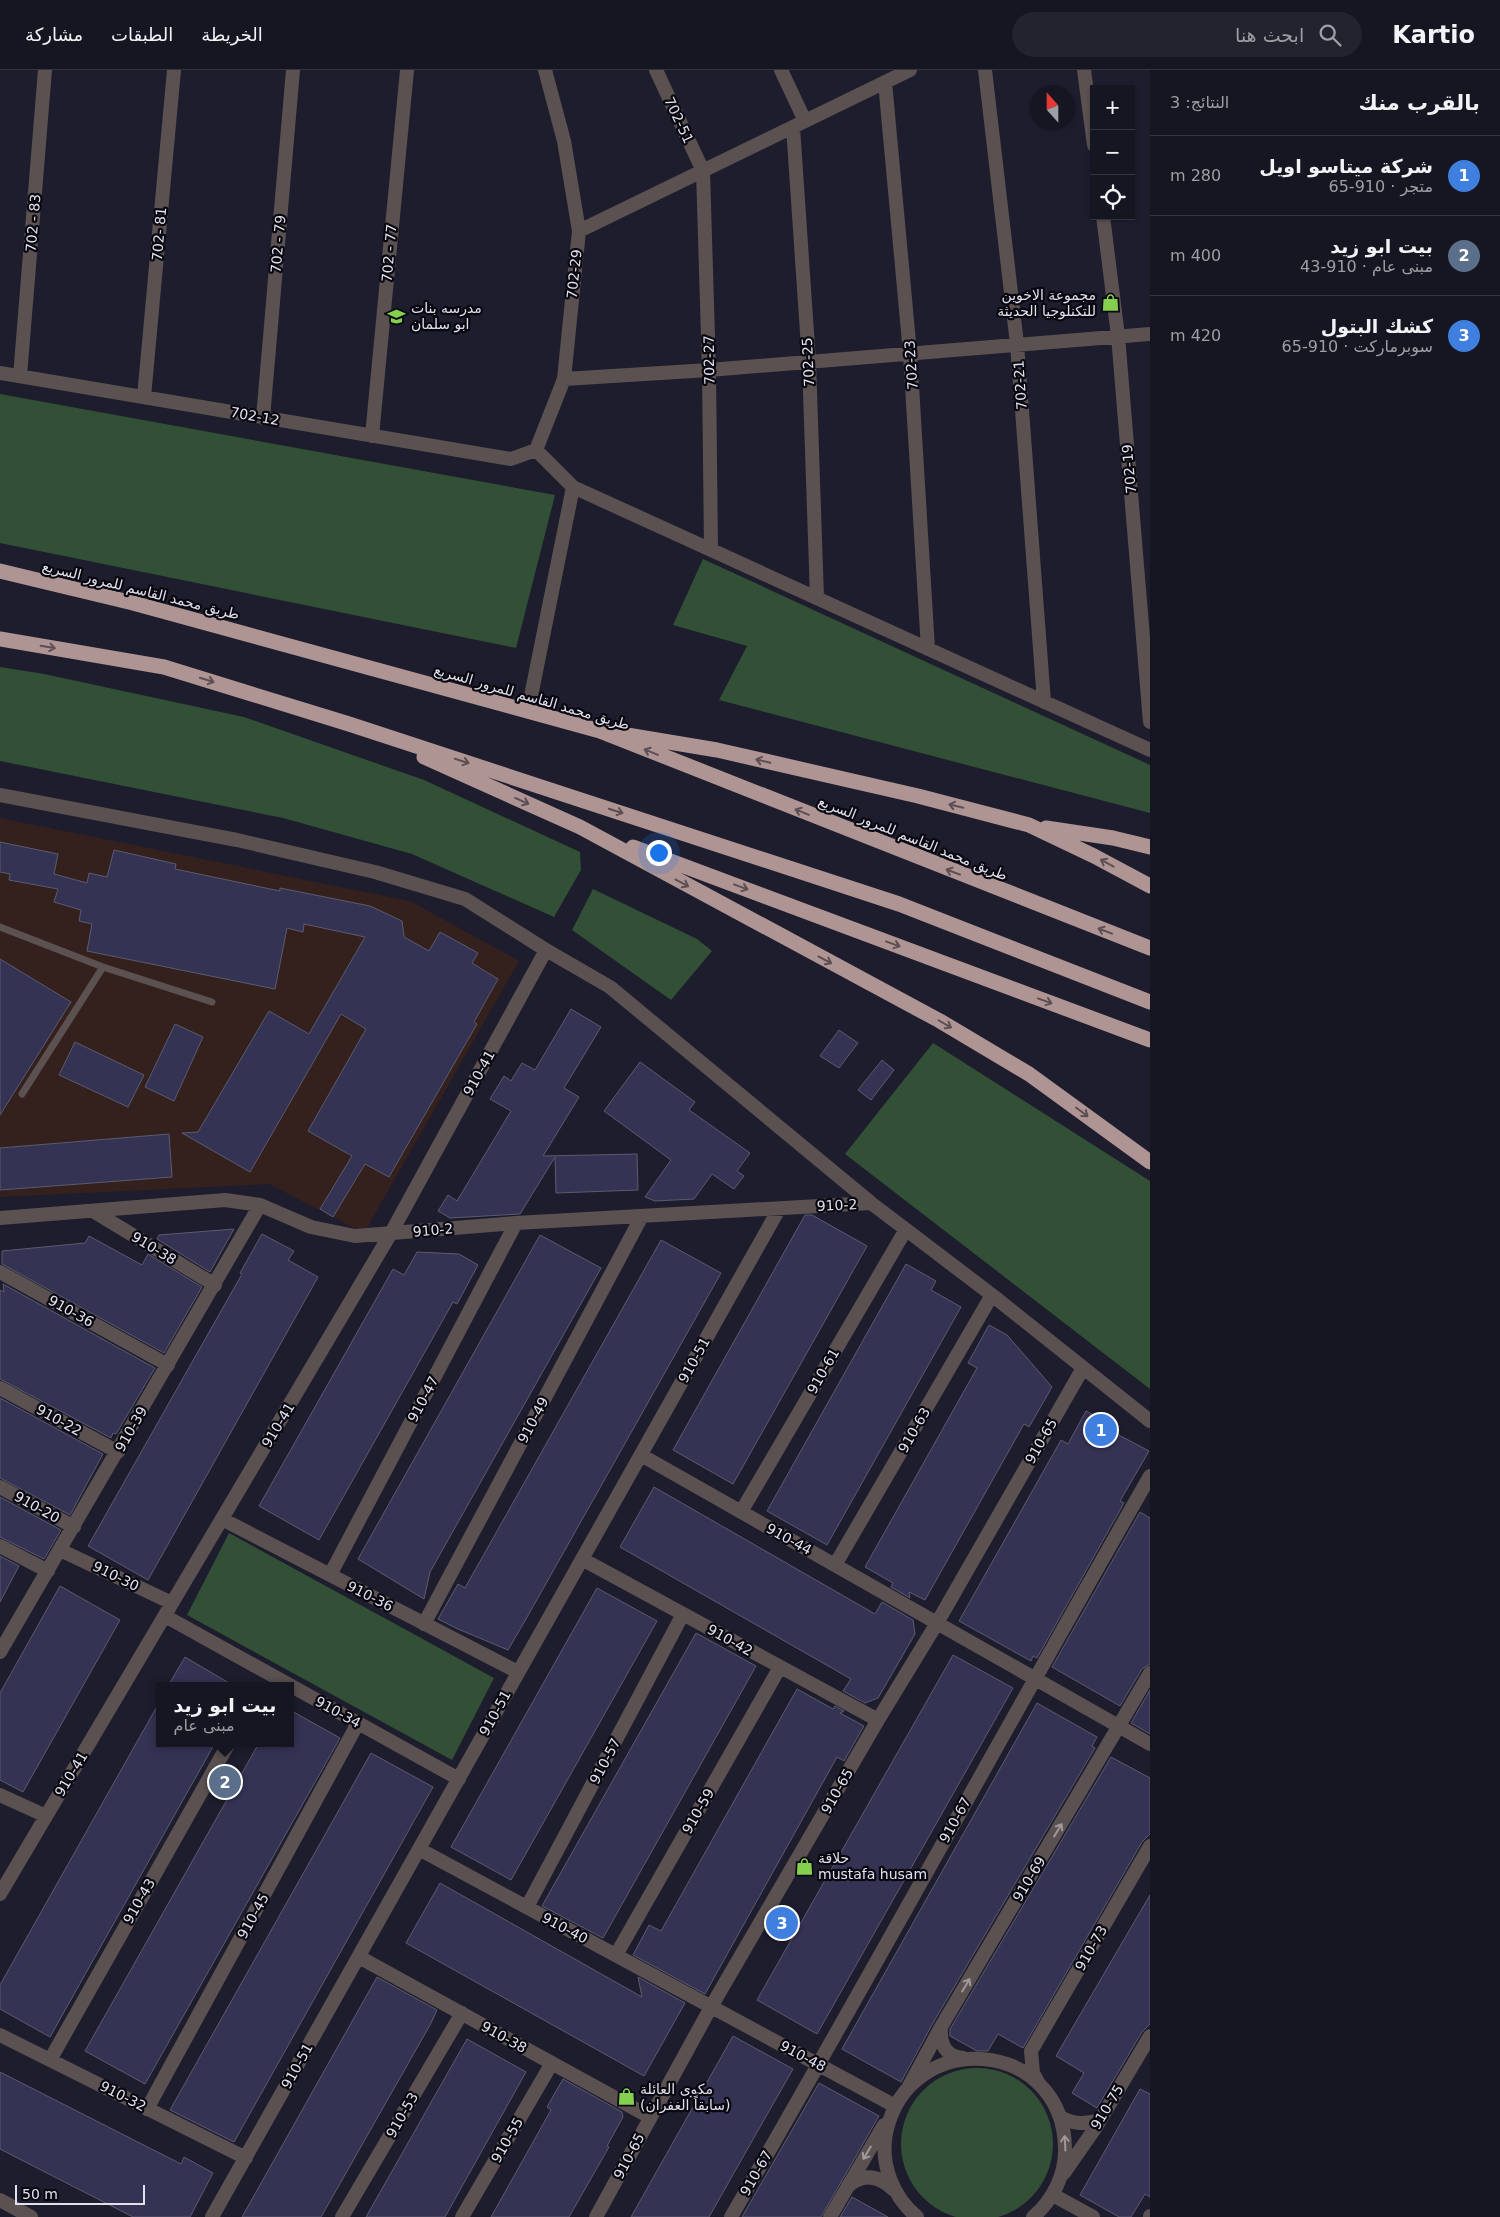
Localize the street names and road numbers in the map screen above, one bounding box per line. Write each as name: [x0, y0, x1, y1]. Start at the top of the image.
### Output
street label: 702-51: [661, 94, 697, 146]
street label: 702 - 83: [22, 193, 44, 253]
street label: 702- 81: [149, 206, 169, 262]
street label: 702 - 79: [267, 214, 289, 274]
street label: 702 - 77: [378, 223, 400, 283]
street label: 702-29: [563, 249, 585, 299]
street label: 702-27: [701, 335, 717, 385]
street label: 702-25: [799, 337, 817, 387]
street label: 702-23: [901, 340, 921, 390]
street label: 702-21: [1010, 360, 1030, 410]
street label: 702-12: [229, 404, 281, 428]
street label: 702-19: [1119, 444, 1139, 494]
street label: طريق محمد القاسم للمرور السريع: [40, 558, 241, 623]
street label: طريق محمد القاسم للمرور السريع: [432, 661, 632, 734]
street label: طريق محمد القاسم للمرور السريع: [816, 793, 1010, 884]
street label: 910-41: [460, 1047, 498, 1099]
street label: 910-2: [816, 1196, 858, 1214]
street label: 910-2: [412, 1220, 454, 1240]
street label: 910-38: [129, 1228, 179, 1268]
street label: 910-36: [45, 1292, 97, 1330]
street label: 910-51: [675, 1334, 713, 1386]
street label: 910-61: [804, 1346, 842, 1396]
street label: 910-47: [404, 1373, 442, 1425]
street label: 910-49: [514, 1394, 552, 1446]
street label: 910-41: [258, 1400, 298, 1450]
street label: 910-22: [33, 1401, 85, 1439]
street label: 910-39: [112, 1404, 150, 1454]
street label: 910-63: [895, 1405, 933, 1455]
street label: 910-65: [1022, 1416, 1060, 1466]
street label: 910-20: [11, 1488, 63, 1526]
street label: 910-44: [763, 1520, 815, 1558]
street label: 910-30: [90, 1558, 142, 1594]
street label: 910-36: [344, 1578, 396, 1614]
street label: 910-42: [704, 1621, 756, 1659]
street label: 910-51: [476, 1687, 514, 1739]
street label: 910-34: [312, 1693, 364, 1731]
street label: 910-57: [586, 1735, 624, 1787]
street label: 910-41: [51, 1749, 91, 1799]
street label: 910-65: [818, 1766, 856, 1816]
street label: 910-59: [679, 1786, 717, 1836]
street label: 910-67: [936, 1794, 974, 1846]
street label: 910-69: [1009, 1854, 1049, 1904]
street label: 910-43: [120, 1876, 158, 1926]
street label: 910-45: [234, 1890, 272, 1942]
street label: 910-40: [539, 1909, 591, 1947]
street label: 910-73: [1072, 1923, 1110, 1973]
street label: 910-38: [478, 2018, 530, 2056]
street label: 910-48: [777, 2037, 829, 2075]
street label: 910-51: [278, 2040, 316, 2092]
street label: 910-32: [97, 2078, 149, 2114]
street label: 910-75: [1087, 2082, 1127, 2132]
street label: 910-53: [383, 2090, 421, 2140]
street label: 910-55: [488, 2115, 526, 2165]
street label: 910-65: [610, 2130, 648, 2182]
street label: 910-67: [737, 2148, 775, 2198]

